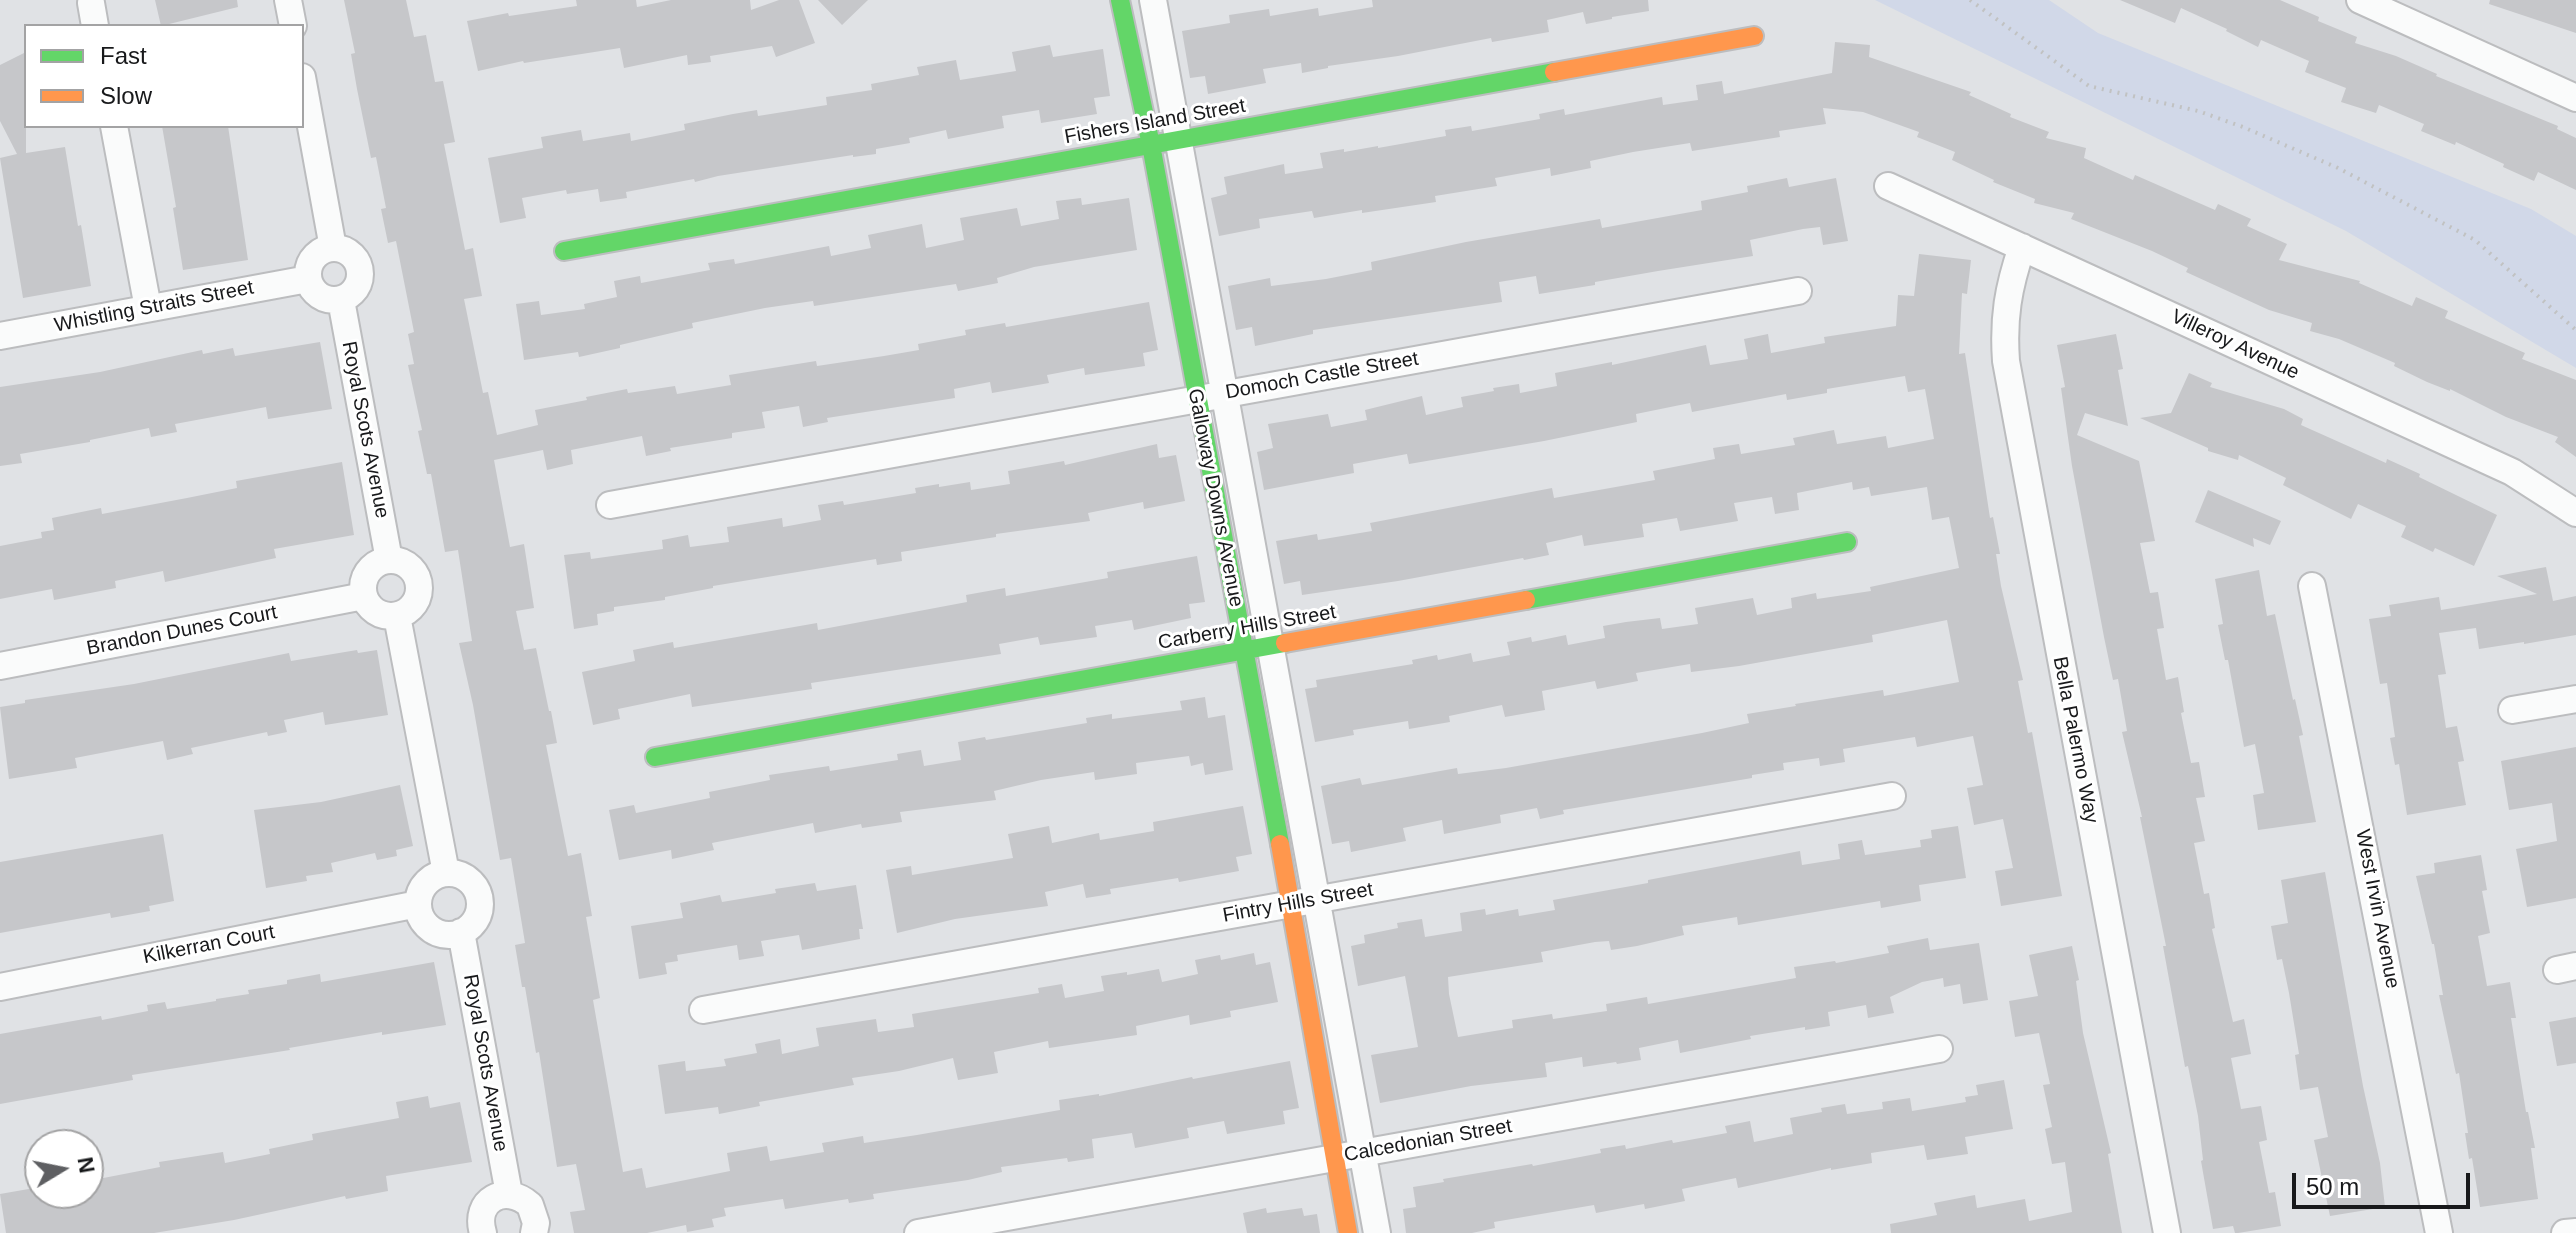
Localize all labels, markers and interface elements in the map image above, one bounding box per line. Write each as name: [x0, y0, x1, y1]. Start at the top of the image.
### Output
legend: [24, 24, 304, 128]
text: Fast: [100, 42, 147, 69]
text: Slow: [100, 82, 152, 109]
street label: Fishers Island Street: [1063, 94, 1247, 150]
street label: Whistling Straits Street: [52, 276, 256, 338]
street label: Villeroy Avenue: [2167, 305, 2303, 385]
street label: Royal Scots Avenue: [336, 339, 394, 521]
street label: Domoch Castle Street: [1224, 347, 1420, 405]
street label: Galloway Downs Avenue: [1182, 387, 1248, 609]
street label: Brandon Dunes Court: [85, 601, 279, 661]
street label: Carberry Hills Street: [1156, 601, 1338, 655]
street label: Bella Palermo Way: [2047, 655, 2103, 825]
street label: West Irvin Avenue: [2350, 827, 2404, 991]
street label: Fintry Hills Street: [1221, 878, 1375, 928]
street label: Kilkerran Court: [141, 920, 277, 970]
street label: Royal Scots Avenue: [458, 972, 512, 1154]
street label: Calcedonian Street: [1342, 1114, 1514, 1168]
north arrow: [24, 1129, 104, 1209]
text: N: [72, 1155, 100, 1175]
scale bar: [2296, 1157, 2474, 1207]
text: 50 m: [2306, 1173, 2359, 1200]

